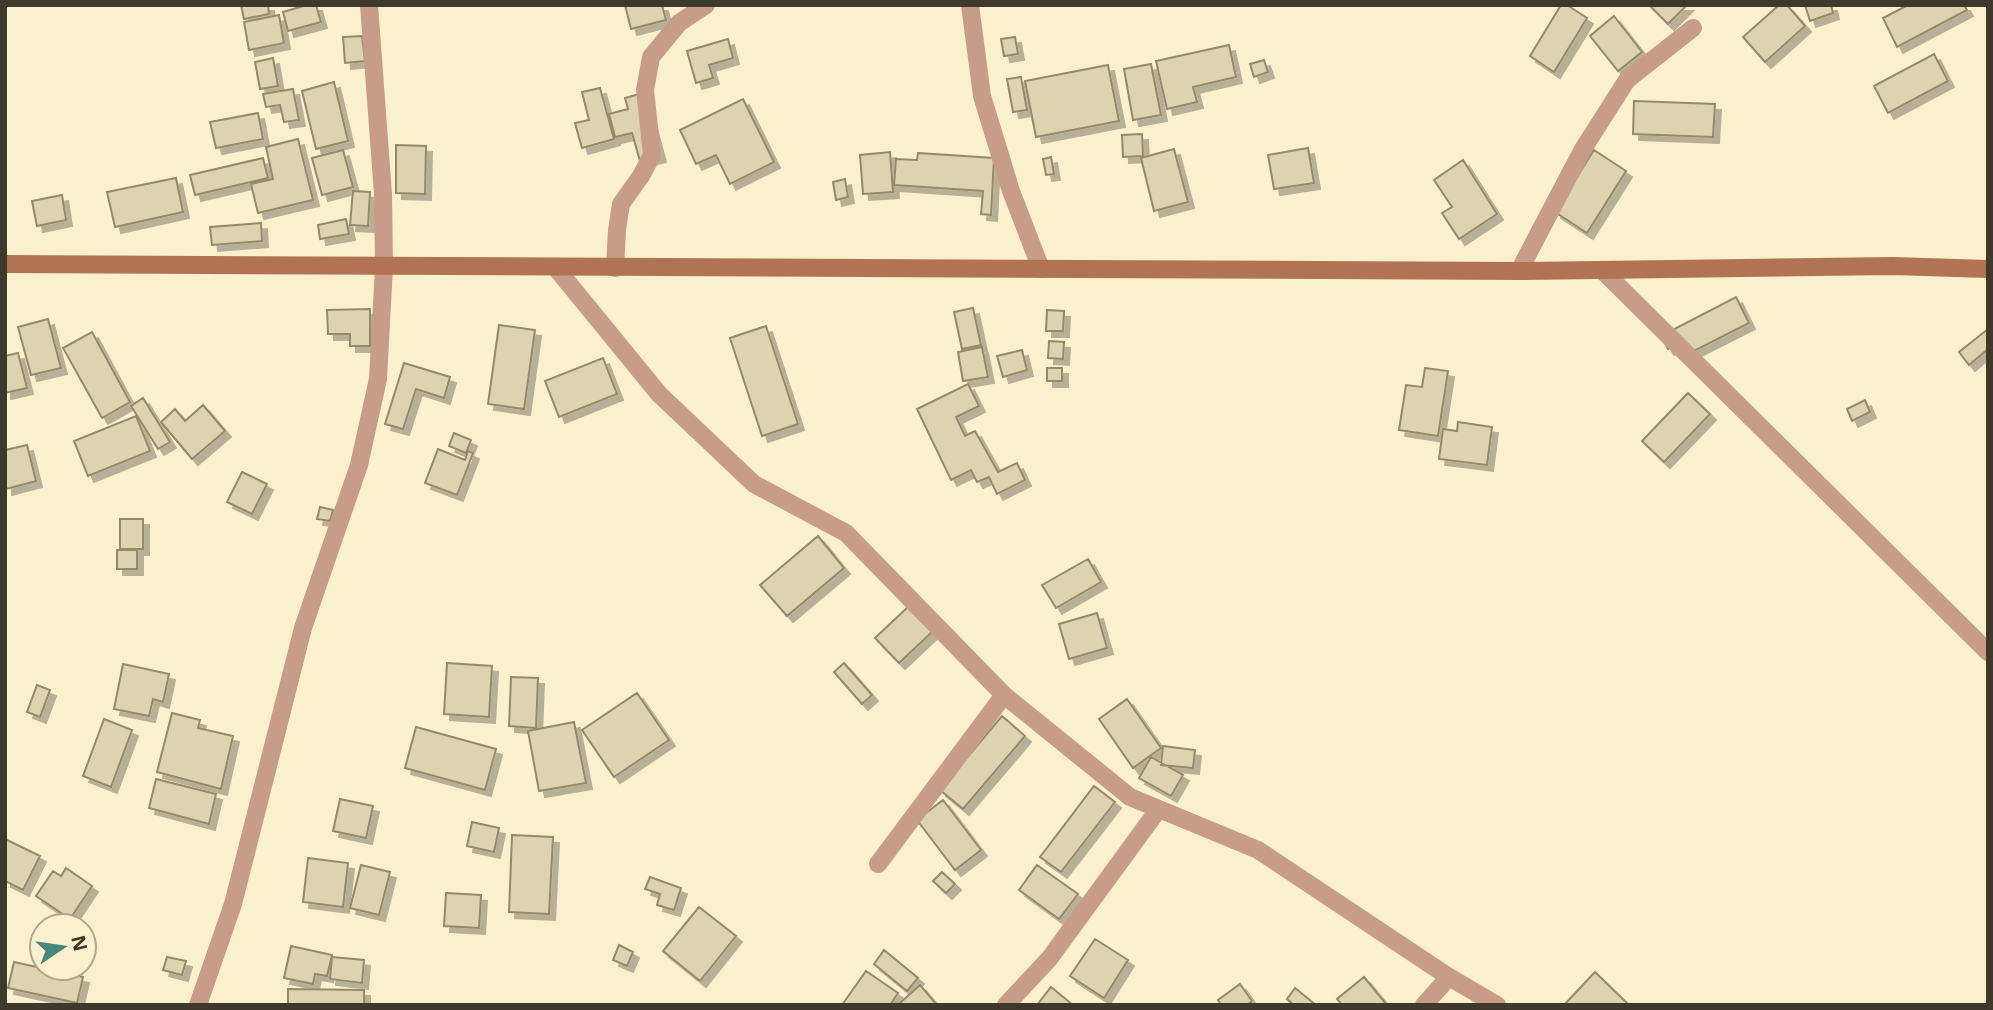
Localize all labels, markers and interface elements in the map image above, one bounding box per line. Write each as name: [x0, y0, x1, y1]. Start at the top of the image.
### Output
north arrow: [28, 912, 98, 982]
text: N: [65, 933, 94, 954]

